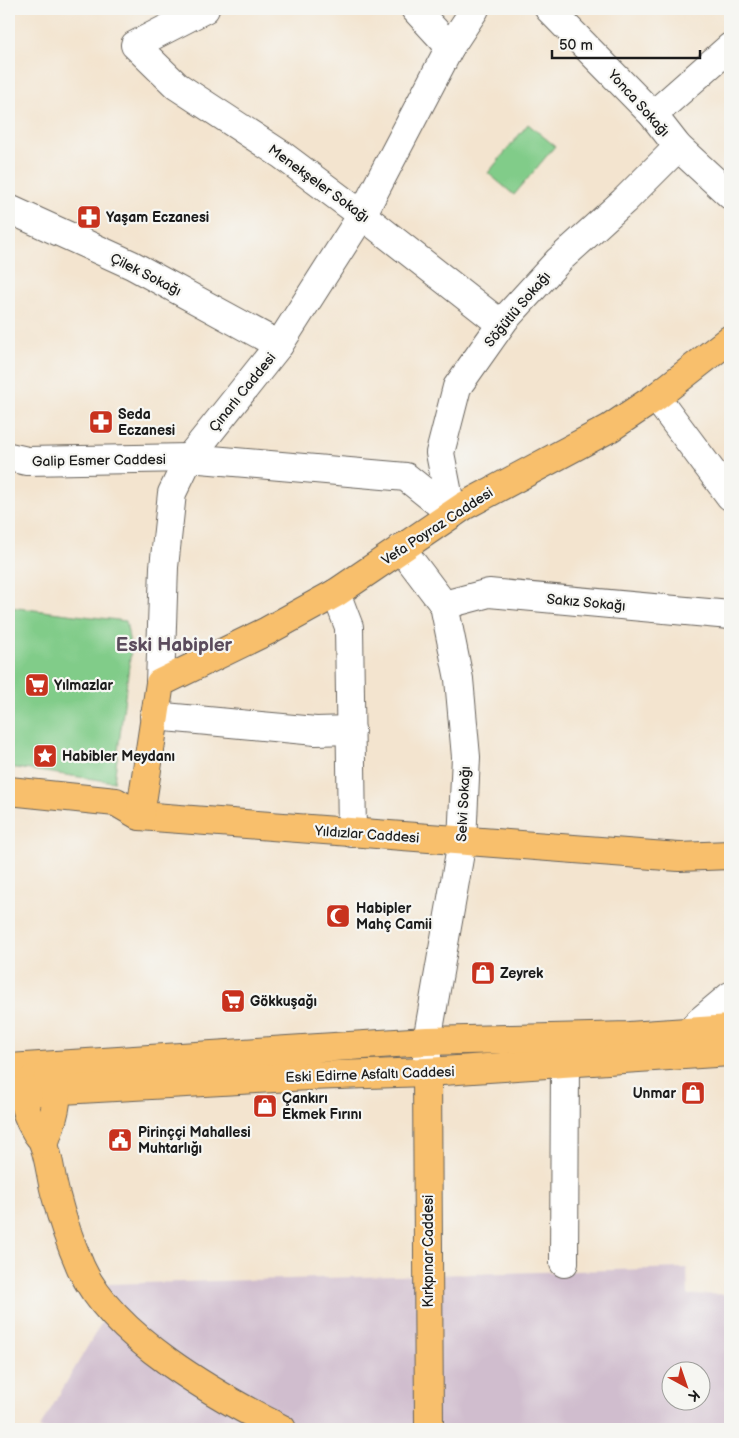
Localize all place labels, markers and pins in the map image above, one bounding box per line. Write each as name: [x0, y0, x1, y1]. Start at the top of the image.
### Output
pharmacy icon: Yaşam Eczanesi: [76, 204, 102, 230]
place label: Yaşam Eczanesi: [106, 209, 209, 226]
place label: Seda Eczanesi: [118, 406, 175, 439]
pharmacy icon: Seda Eczanesi: [88, 409, 114, 435]
supermarket icon: Yılmazlar: [24, 672, 50, 698]
place label: Yılmazlar: [54, 677, 114, 694]
place icon: Habibler Meydanı: [32, 743, 58, 769]
place label: Habibler Meydanı: [62, 748, 175, 765]
place label: Habipler Mahç Camii: [356, 900, 432, 933]
mosque icon: Habipler Mahç Camii: [325, 903, 351, 929]
shop icon: Zeyrek: [470, 960, 496, 986]
place label: Zeyrek: [500, 965, 544, 982]
supermarket icon: Gökkuşağı: [220, 988, 246, 1014]
place label: Gökkuşağı: [250, 993, 317, 1010]
shop icon: Unmar: [680, 1080, 706, 1106]
place label: Unmar: [633, 1085, 676, 1102]
place label: Çankırı Ekmek Fırını: [282, 1090, 362, 1123]
shop icon: Çankırı Ekmek Fırını: [252, 1093, 278, 1119]
place label: Pirinççi Mahallesi Muhtarlığı: [138, 1124, 251, 1157]
public building icon: Pirinççi Mahallesi Muhtarlığı: [107, 1127, 133, 1153]

